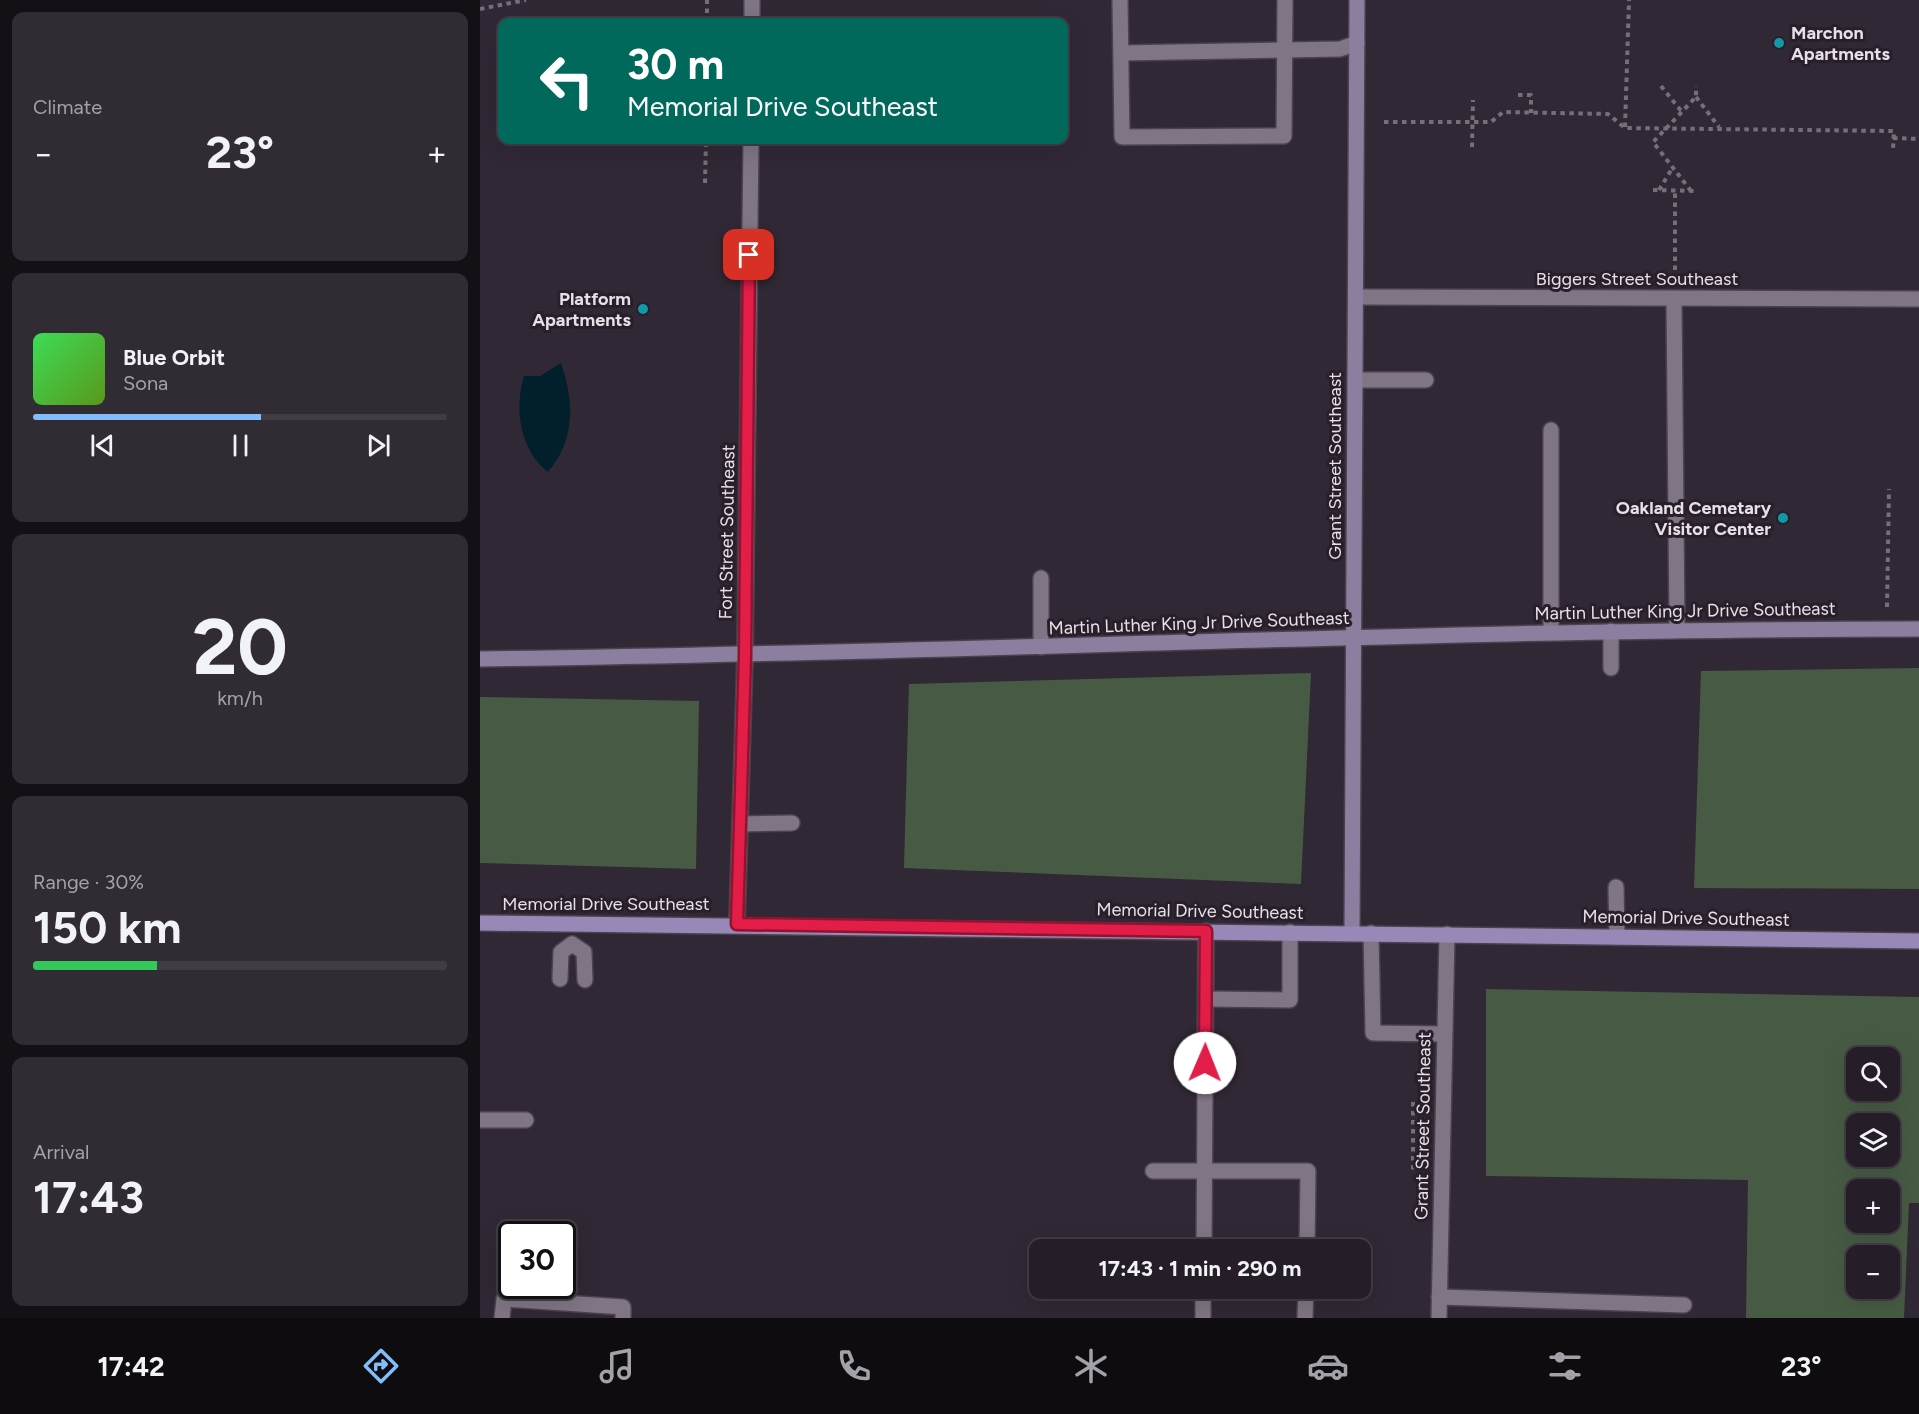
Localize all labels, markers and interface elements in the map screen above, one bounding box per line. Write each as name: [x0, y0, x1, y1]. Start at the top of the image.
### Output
place label: Marchon Apartments: [1791, 22, 1890, 65]
marker: Marchon Apartments: [1772, 36, 1786, 50]
text: 30 m: [627, 39, 724, 90]
icon: left: [528, 42, 606, 120]
text: Memorial Drive Southeast: [627, 90, 938, 123]
text: Climate: [33, 95, 102, 119]
text: 23°: [206, 125, 274, 179]
text: −: [33, 134, 54, 173]
text: +: [426, 134, 447, 173]
pin: [723, 229, 774, 280]
icon: arrive: [732, 238, 765, 271]
street label: Biggers Street Southeast: [1536, 268, 1738, 290]
place label: Platform Apartments: [532, 288, 632, 331]
marker: Platform Apartments: [636, 302, 650, 316]
text: Blue Orbit: [123, 344, 225, 371]
text: Sona: [123, 371, 168, 395]
street label: Grant Street Southeast: [1324, 372, 1346, 560]
icon: previous: [86, 429, 119, 462]
icon: pause: [224, 429, 257, 462]
icon: next: [362, 429, 395, 462]
street label: Fort Street Southeast: [714, 444, 740, 620]
place label: Oakland Cemetary Visitor Center: [1616, 497, 1772, 540]
marker: Oakland Cemetary Visitor Center: [1776, 511, 1790, 525]
street label: Martin Luther King Jr Drive Southeast: [1534, 597, 1836, 625]
text: 20: [192, 600, 288, 694]
street label: Martin Luther King Jr Drive Southeast: [1048, 607, 1350, 639]
text: km/h: [217, 686, 263, 710]
text: Range · 30%: [33, 870, 144, 894]
street label: Memorial Drive Southeast: [502, 893, 710, 915]
street label: Memorial Drive Southeast: [1096, 898, 1304, 924]
text: 150 km: [33, 900, 181, 954]
street label: Memorial Drive Southeast: [1582, 905, 1790, 931]
position arrow: [1173, 1031, 1237, 1095]
street label: Grant Street Southeast: [1410, 1032, 1436, 1220]
map controls: [1846, 1047, 1900, 1299]
button: search: [1846, 1047, 1900, 1101]
button: layers: [1846, 1113, 1900, 1167]
text: Arrival: [33, 1140, 89, 1164]
text: 17:43: [33, 1170, 144, 1224]
button: +: [1846, 1179, 1900, 1233]
speed limit sign: 30: [498, 1221, 576, 1299]
button: −: [1846, 1245, 1900, 1299]
text: 17:43 · 1 min · 290 m: [1099, 1255, 1301, 1282]
icon: directions: [360, 1345, 402, 1387]
icon: music: [596, 1345, 638, 1387]
icon: phone: [833, 1345, 875, 1387]
icon: climate: [1070, 1345, 1112, 1387]
icon: car: [1307, 1345, 1349, 1387]
icon: filters: [1544, 1345, 1586, 1387]
text: 17:42: [97, 1350, 165, 1383]
text: 23°: [1781, 1350, 1822, 1383]

